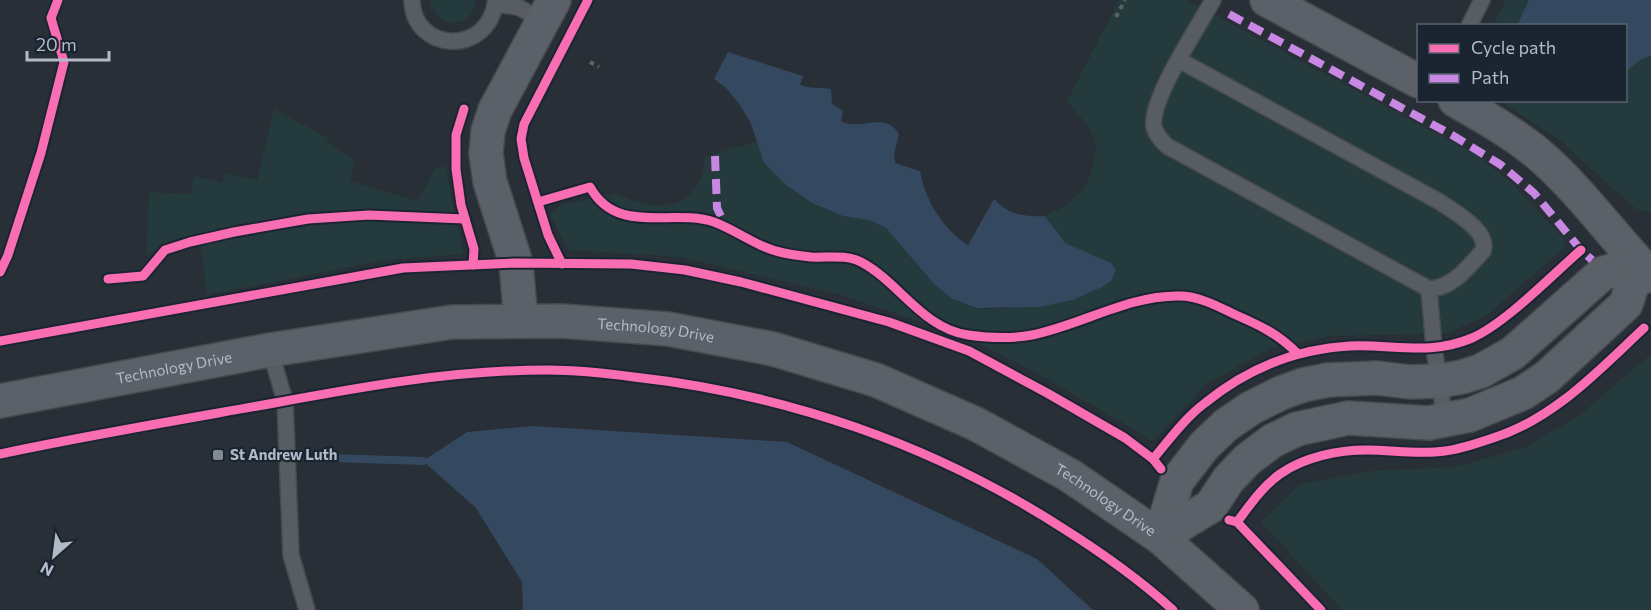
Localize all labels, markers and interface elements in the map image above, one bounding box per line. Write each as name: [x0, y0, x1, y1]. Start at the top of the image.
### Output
scale bar: [27, 24, 110, 62]
legend: [1417, 24, 1627, 102]
text: 20 m: [36, 33, 77, 55]
text: Cycle path: [1471, 36, 1556, 58]
text: Path: [1471, 66, 1509, 88]
street label: Technology Drive: [596, 314, 716, 346]
street label: Technology Drive: [114, 347, 233, 387]
place label: St Andrew Luth: [230, 445, 338, 463]
marker: St Andrew Luth: [211, 448, 225, 462]
street label: Technology Drive: [1052, 459, 1160, 540]
north arrow: [24, 526, 84, 586]
text: N: [37, 558, 56, 581]

